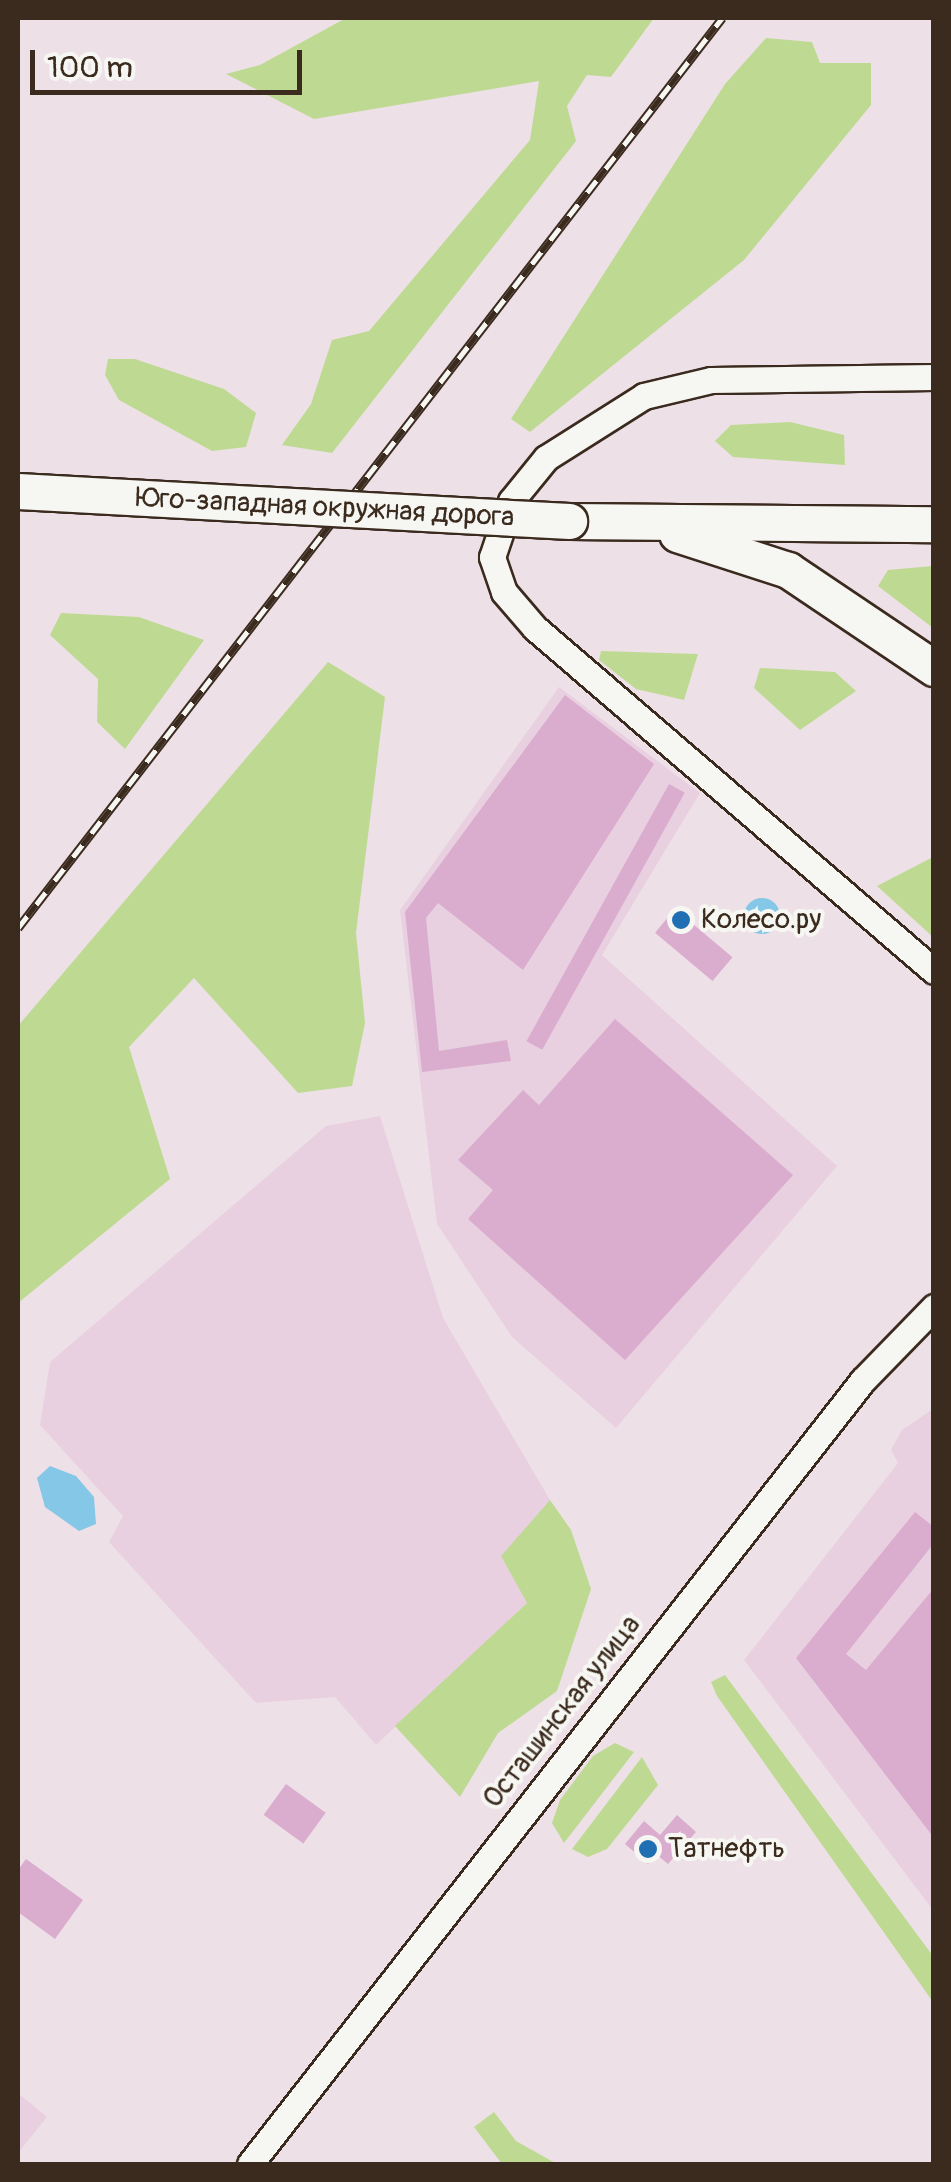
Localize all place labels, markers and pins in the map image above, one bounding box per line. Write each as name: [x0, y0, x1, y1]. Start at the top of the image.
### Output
place label: Колесо.ру: [701, 903, 821, 937]
marker: Колесо.ру: [670, 909, 692, 931]
place label: Татнефть: [668, 1832, 785, 1866]
marker: Татнефть: [637, 1838, 659, 1860]

